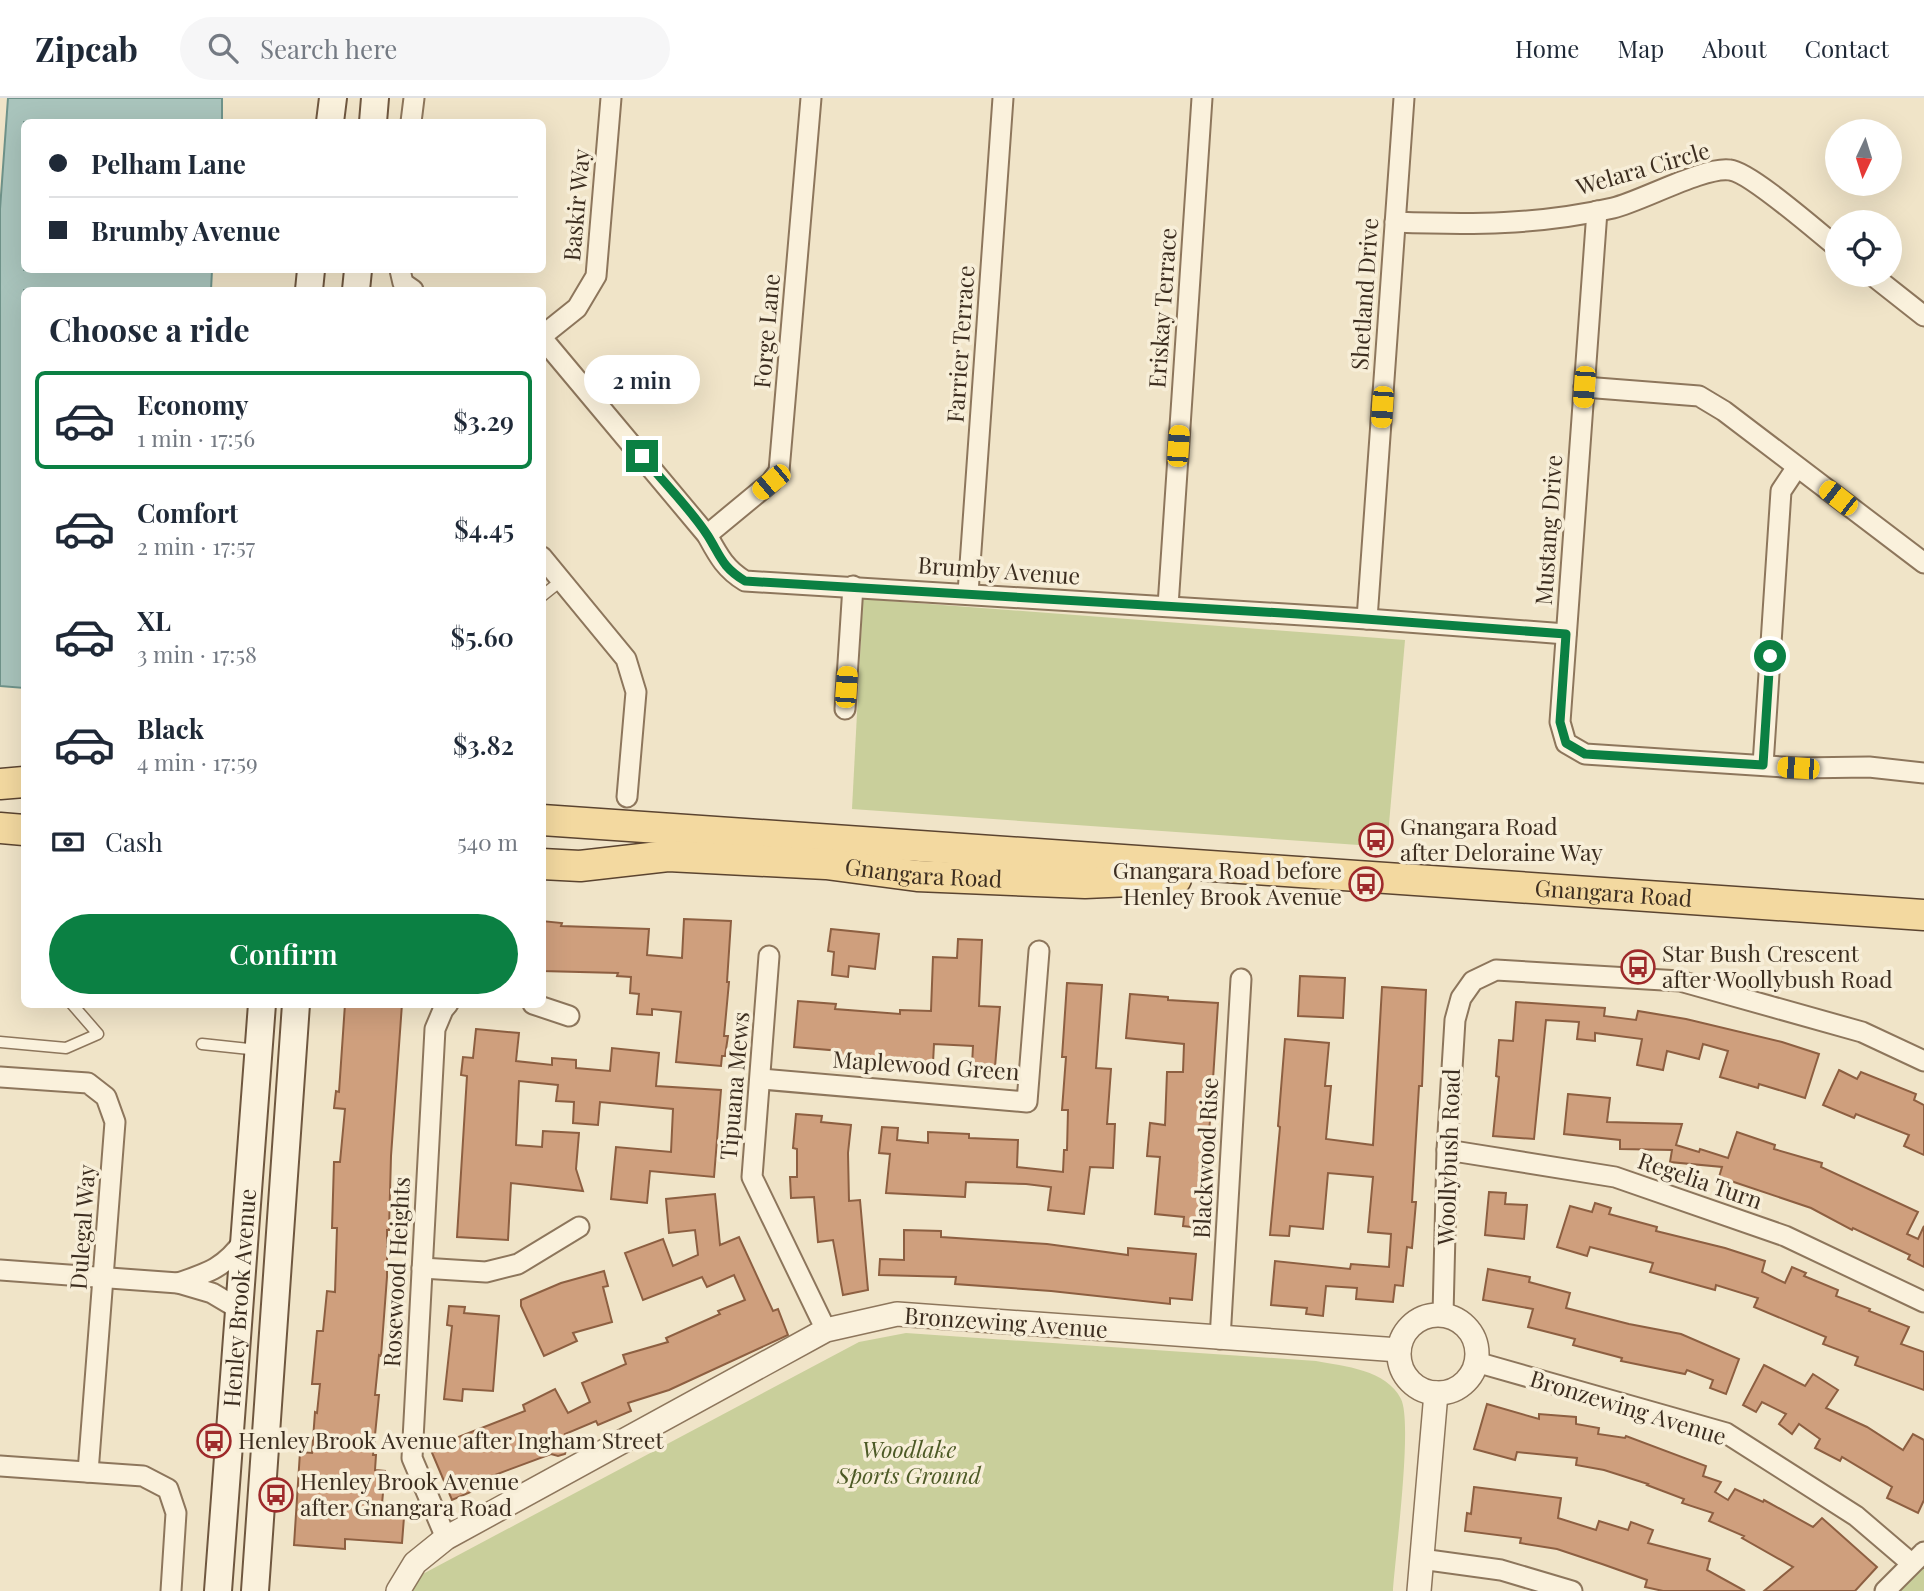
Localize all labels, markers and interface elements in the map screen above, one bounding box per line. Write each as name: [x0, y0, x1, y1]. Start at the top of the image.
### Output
search box: [180, 17, 670, 80]
text: Zipcab: [35, 26, 138, 70]
icon: search: [204, 29, 242, 67]
text: Search here: [260, 31, 397, 66]
text: Home: [1515, 32, 1579, 64]
text: Map: [1617, 32, 1664, 64]
text: About: [1702, 32, 1766, 64]
text: Contact: [1804, 32, 1889, 64]
north arrow: [1825, 119, 1902, 196]
map controls: [1825, 119, 1902, 287]
street label: Welara Circle: [1571, 134, 1713, 202]
text: Pelham Lane: [91, 146, 246, 181]
street label: Baskir Way: [555, 147, 596, 262]
button: locate: [1825, 210, 1902, 287]
text: Brumby Avenue: [91, 213, 280, 248]
street label: Shetland Drive: [1343, 217, 1384, 371]
street label: Eriskay Terrace: [1140, 227, 1183, 389]
street label: Farrier Terrace: [939, 264, 980, 424]
street label: Forge Lane: [745, 272, 786, 390]
text: Choose a ride: [49, 307, 250, 350]
callout: 2 min: [584, 354, 700, 404]
text: 2 min: [613, 364, 671, 395]
car: [1573, 365, 1596, 409]
car: [1371, 385, 1394, 429]
text: Economy: [137, 387, 248, 422]
icon: car: [53, 389, 116, 452]
text: $3.29: [453, 403, 514, 438]
text: 1 min · 17:56: [137, 422, 255, 453]
car: [1167, 424, 1190, 468]
route end: [626, 440, 658, 472]
street label: Mustang Drive: [1527, 454, 1568, 606]
car: [749, 460, 794, 504]
car: [1815, 477, 1862, 519]
text: Comfort: [137, 495, 238, 530]
icon: car: [53, 497, 116, 560]
text: $4.45: [454, 511, 514, 546]
text: 2 min · 17:57: [137, 530, 255, 561]
street label: Brumby Avenue: [917, 548, 1081, 591]
text: XL: [137, 603, 171, 638]
icon: car: [53, 605, 116, 668]
text: $5.60: [450, 619, 514, 654]
text: 3 min · 17:58: [137, 638, 257, 669]
route start: [1754, 640, 1786, 672]
car: [835, 665, 858, 709]
text: Black: [137, 711, 204, 746]
icon: car: [53, 713, 116, 776]
text: $3.82: [453, 727, 514, 762]
text: 4 min · 17:59: [137, 746, 258, 777]
car: [1777, 756, 1820, 780]
place label: Gnangara Road after Deloraine Way: [1400, 810, 1603, 867]
bus stop icon: Gnangara Road after Deloraine Way: [1357, 821, 1395, 859]
icon: cash: [49, 823, 87, 861]
text: Cash: [105, 824, 163, 859]
text: 540 m: [457, 826, 518, 857]
street label: Gnangara Road: [843, 850, 1003, 894]
place label: Gnangara Road before Henley Brook Avenue: [1113, 854, 1342, 911]
bus stop icon: Gnangara Road before Henley Brook Avenue: [1347, 865, 1385, 903]
street label: Gnangara Road: [1534, 871, 1693, 913]
button: Confirm: [49, 914, 518, 994]
place label: Star Bush Crescent after Woollybush Road: [1662, 937, 1893, 994]
bus stop icon: Star Bush Crescent after Woollybush Road: [1619, 948, 1657, 986]
street label: Tipuana Mews: [712, 1010, 755, 1161]
street label: Maplewood Green: [832, 1043, 1021, 1087]
street label: Woollybush Road: [1429, 1068, 1466, 1247]
street label: Blackwood Rise: [1185, 1077, 1224, 1239]
street label: Regelia Turn: [1634, 1144, 1767, 1215]
street label: Dulegal Way: [62, 1163, 101, 1291]
street label: Rosewood Heights: [375, 1176, 416, 1368]
street label: Henley Brook Avenue: [215, 1187, 262, 1408]
street label: Bronzewing Avenue: [903, 1299, 1109, 1344]
street label: Bronzewing Avenue: [1526, 1362, 1730, 1451]
bus stop icon: Henley Brook Avenue after Ingham Street: [195, 1422, 233, 1460]
place label: Henley Brook Avenue after Ingham Street: [238, 1424, 664, 1455]
park label: Woodlake Sports Ground: [836, 1433, 982, 1490]
place label: Henley Brook Avenue after Gnangara Road: [300, 1465, 519, 1522]
bus stop icon: Henley Brook Avenue after Gnangara Road: [257, 1476, 295, 1514]

